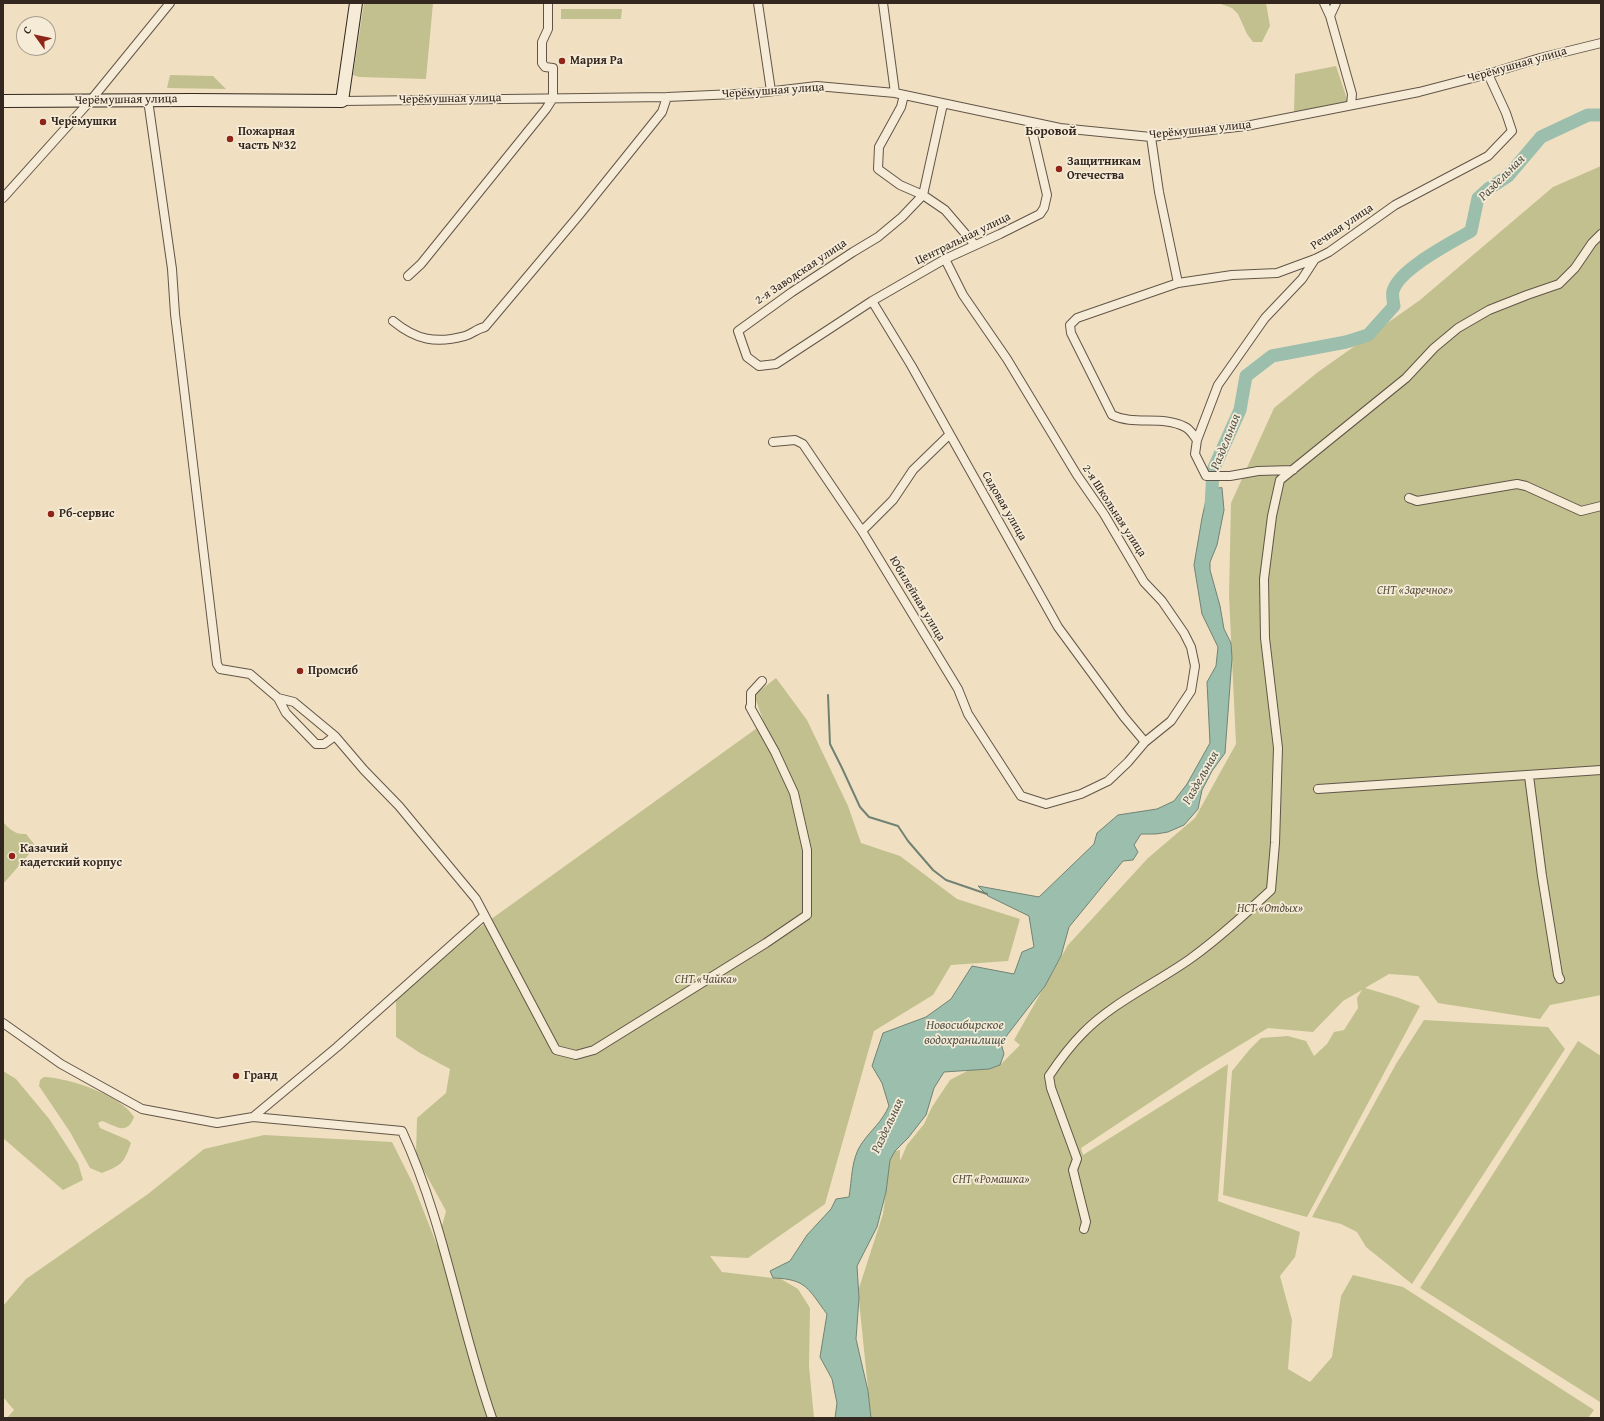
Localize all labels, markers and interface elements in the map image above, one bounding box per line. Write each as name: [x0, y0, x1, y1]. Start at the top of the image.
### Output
north arrow: [16, 16, 56, 56]
text: С: [18, 23, 35, 37]
street label: Черёмушная улица: [1466, 44, 1568, 86]
place label: Мария Ра: [570, 54, 623, 68]
marker: Мария Ра: [557, 56, 567, 66]
street label: Черёмушная улица: [721, 80, 825, 102]
street label: Черёмушная улица: [399, 91, 501, 107]
street label: Черёмушная улица: [75, 92, 177, 108]
place label: Черёмушки: [51, 115, 117, 129]
marker: Черёмушки: [38, 117, 48, 127]
street label: Черёмушная улица: [1148, 117, 1252, 143]
district label: Боровой: [1025, 124, 1077, 140]
place label: Пожарная часть №32: [238, 125, 296, 153]
marker: Пожарная часть №32: [225, 134, 235, 144]
water label: Раздельная: [1476, 152, 1528, 204]
place label: Защитникам Отечества: [1067, 155, 1141, 183]
marker: Защитникам Отечества: [1054, 164, 1064, 174]
street label: Речная улица: [1308, 201, 1376, 253]
street label: Центральная улица: [913, 210, 1013, 268]
street label: 2-я Заводская улица: [752, 236, 850, 308]
water label: Раздельная: [1208, 412, 1244, 472]
street label: 2-я Школьная улица: [1079, 462, 1149, 560]
street label: Садовая улица: [978, 469, 1030, 543]
place label: Рб-сервис: [59, 507, 114, 521]
marker: Рб-сервис: [46, 509, 56, 519]
street label: Юбилейная улица: [886, 554, 948, 644]
park label: СНТ «Заречное»: [1377, 584, 1453, 598]
place label: Промсиб: [308, 664, 358, 678]
marker: Промсиб: [295, 666, 305, 676]
water label: Раздельная: [1179, 749, 1223, 807]
place label: Казачий кадетский корпус: [20, 842, 122, 870]
marker: Казачий кадетский корпус: [7, 851, 17, 861]
park label: НСТ «Отдых»: [1237, 902, 1303, 916]
park label: СНТ «Чайка»: [675, 973, 737, 987]
water label: Новосибирское водохранилище: [924, 1018, 1006, 1049]
place label: Гранд: [244, 1069, 278, 1083]
marker: Гранд: [231, 1071, 241, 1081]
water label: Раздельная: [868, 1096, 908, 1156]
park label: СНТ «Ромашка»: [952, 1173, 1030, 1187]

